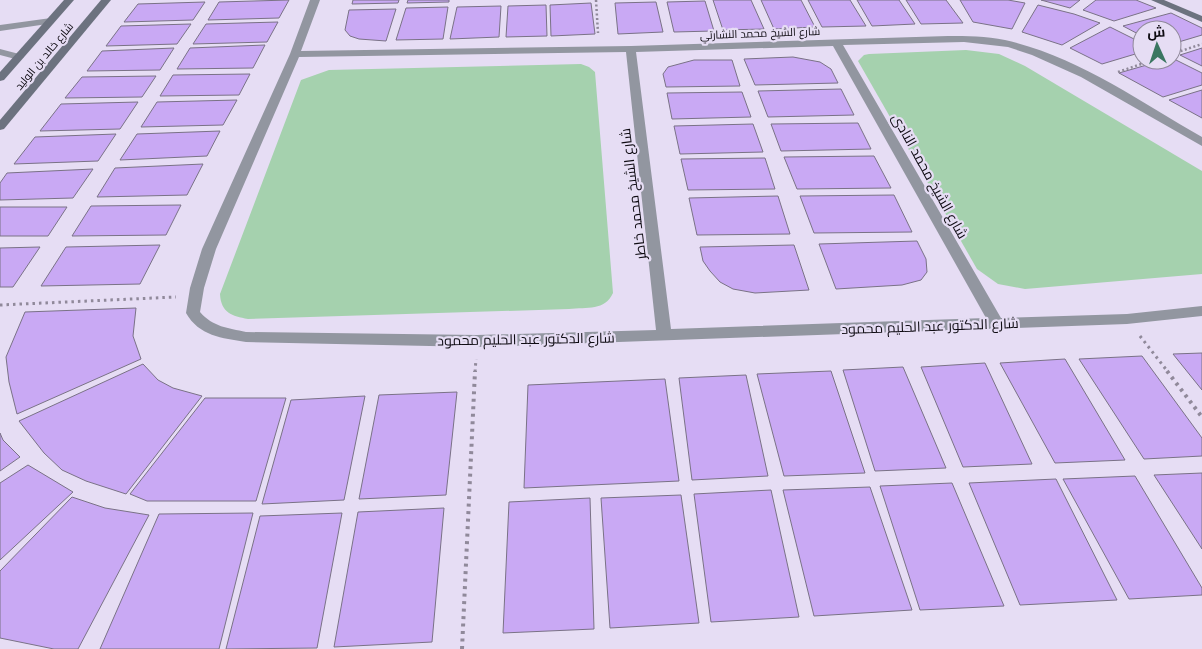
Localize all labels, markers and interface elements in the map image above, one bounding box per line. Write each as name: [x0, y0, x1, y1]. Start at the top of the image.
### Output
street label: شارع خالد بن الوليد: [12, 19, 77, 93]
north arrow: [1132, 20, 1182, 70]
text: ش: [1147, 23, 1166, 41]
street label: شارع الشيخ محمد النشارتي: [700, 24, 820, 44]
street label: شارع الشيخ محمد النادى: [888, 110, 972, 242]
street label: شارع الشيخ محمد خاطر: [616, 127, 650, 262]
street label: شارع الدكتور عبد الحليم محمود: [841, 314, 1019, 339]
street label: شارع الدكتور عبد الحليم محمود: [437, 328, 615, 351]

